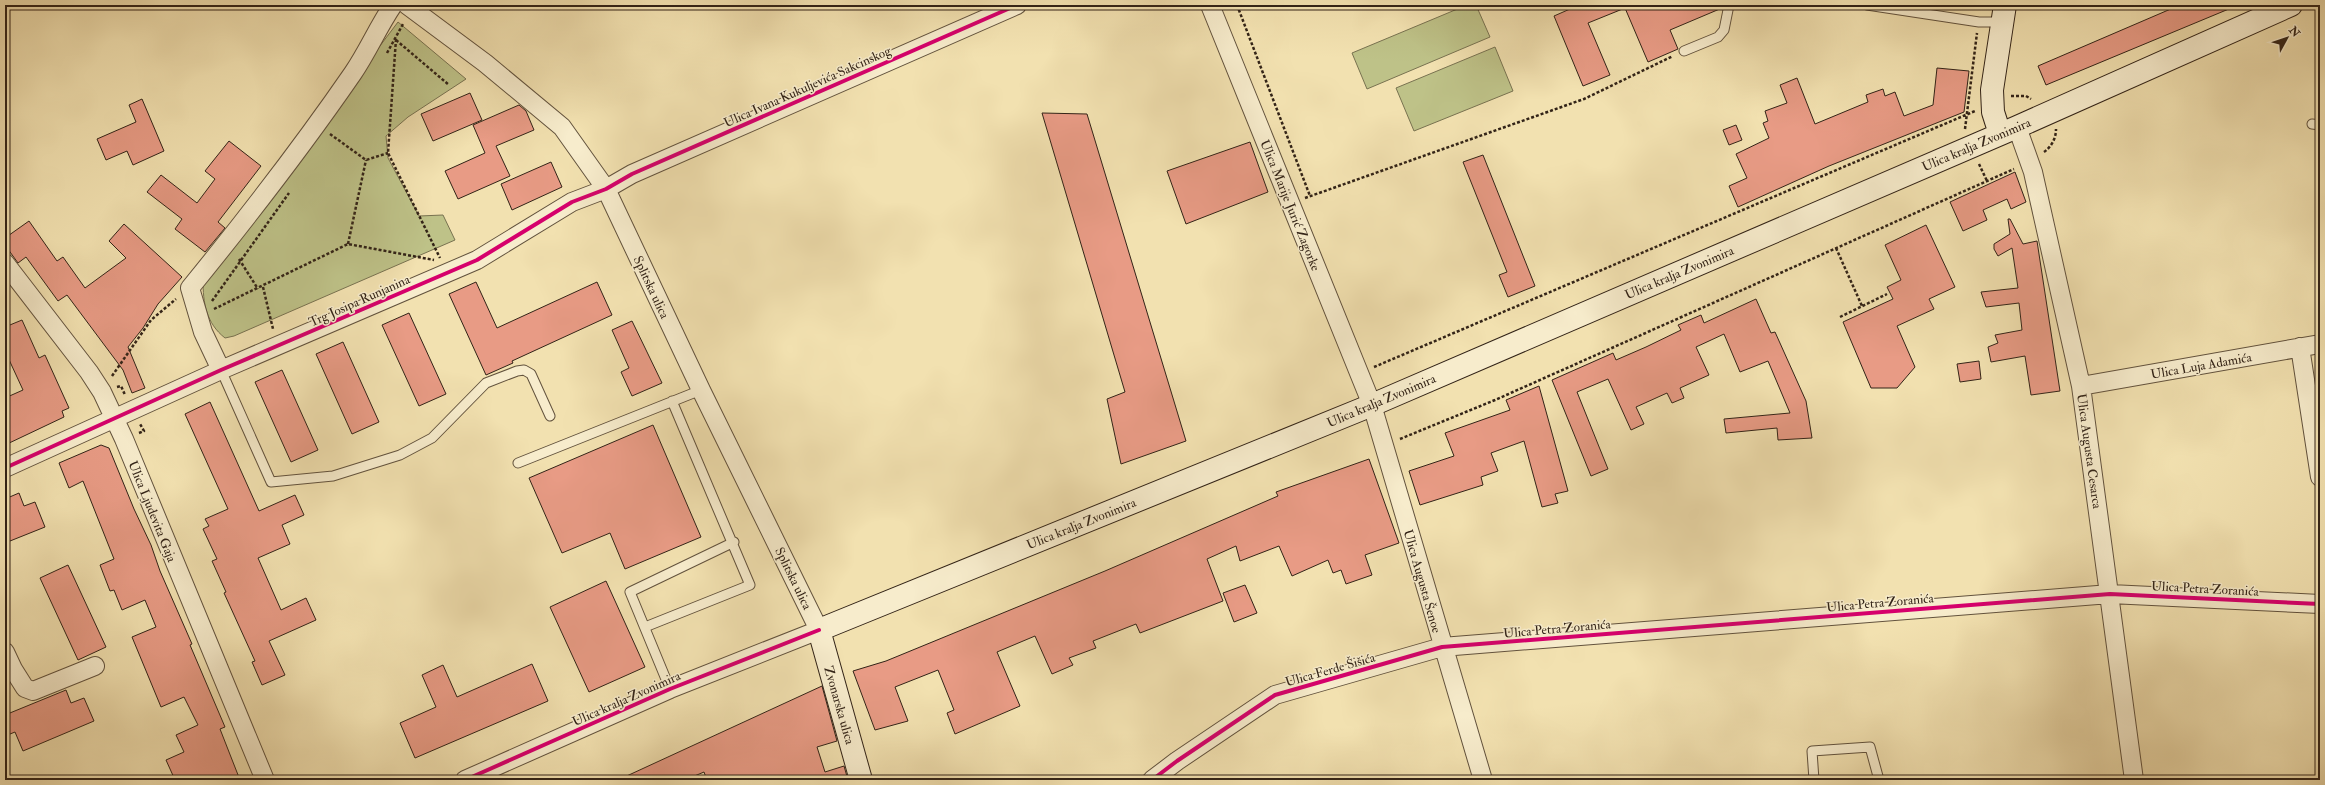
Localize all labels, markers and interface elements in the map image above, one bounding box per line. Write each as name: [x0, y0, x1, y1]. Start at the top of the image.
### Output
north arrow: [2267, 18, 2307, 58]
text: N: [2285, 23, 2303, 41]
street label: Ulica Ivana Kukuljevića Sakcinskog: [721, 42, 894, 131]
street label: Ulica kralja Zvonimira: [1919, 114, 2034, 175]
street label: Ulica Marije Jurić Zagorke: [1256, 137, 1324, 274]
street label: Ulica kralja Zvonimira: [1622, 242, 1737, 303]
street label: Splitska ulica: [629, 254, 673, 322]
street label: Trg Josipa Runjanina: [306, 271, 413, 331]
street label: Ulica Luja Adamića: [2149, 349, 2254, 383]
street label: Ulica kralja Zvonimira: [1324, 370, 1439, 431]
street label: Ulica Augusta Cesarca: [2073, 393, 2105, 510]
street label: Ulica Ljudevita Gaja: [124, 458, 180, 565]
street label: Ulica kralja Zvonimira: [1024, 494, 1139, 553]
street label: Ulica Augusta Šenoe: [1400, 527, 1447, 635]
street label: Splitska ulica: [770, 545, 815, 613]
street label: Ulica Petra Zoranića: [2151, 578, 2260, 600]
street label: Ulica Petra Zoranića: [1826, 590, 1935, 616]
street label: Ulica Petra Zoranića: [1503, 616, 1612, 642]
street label: Ulica Ferde Šišića: [1283, 647, 1378, 690]
street label: Zvonarska ulica: [820, 664, 858, 747]
street label: Ulica kralja Zvonimira: [570, 668, 684, 730]

